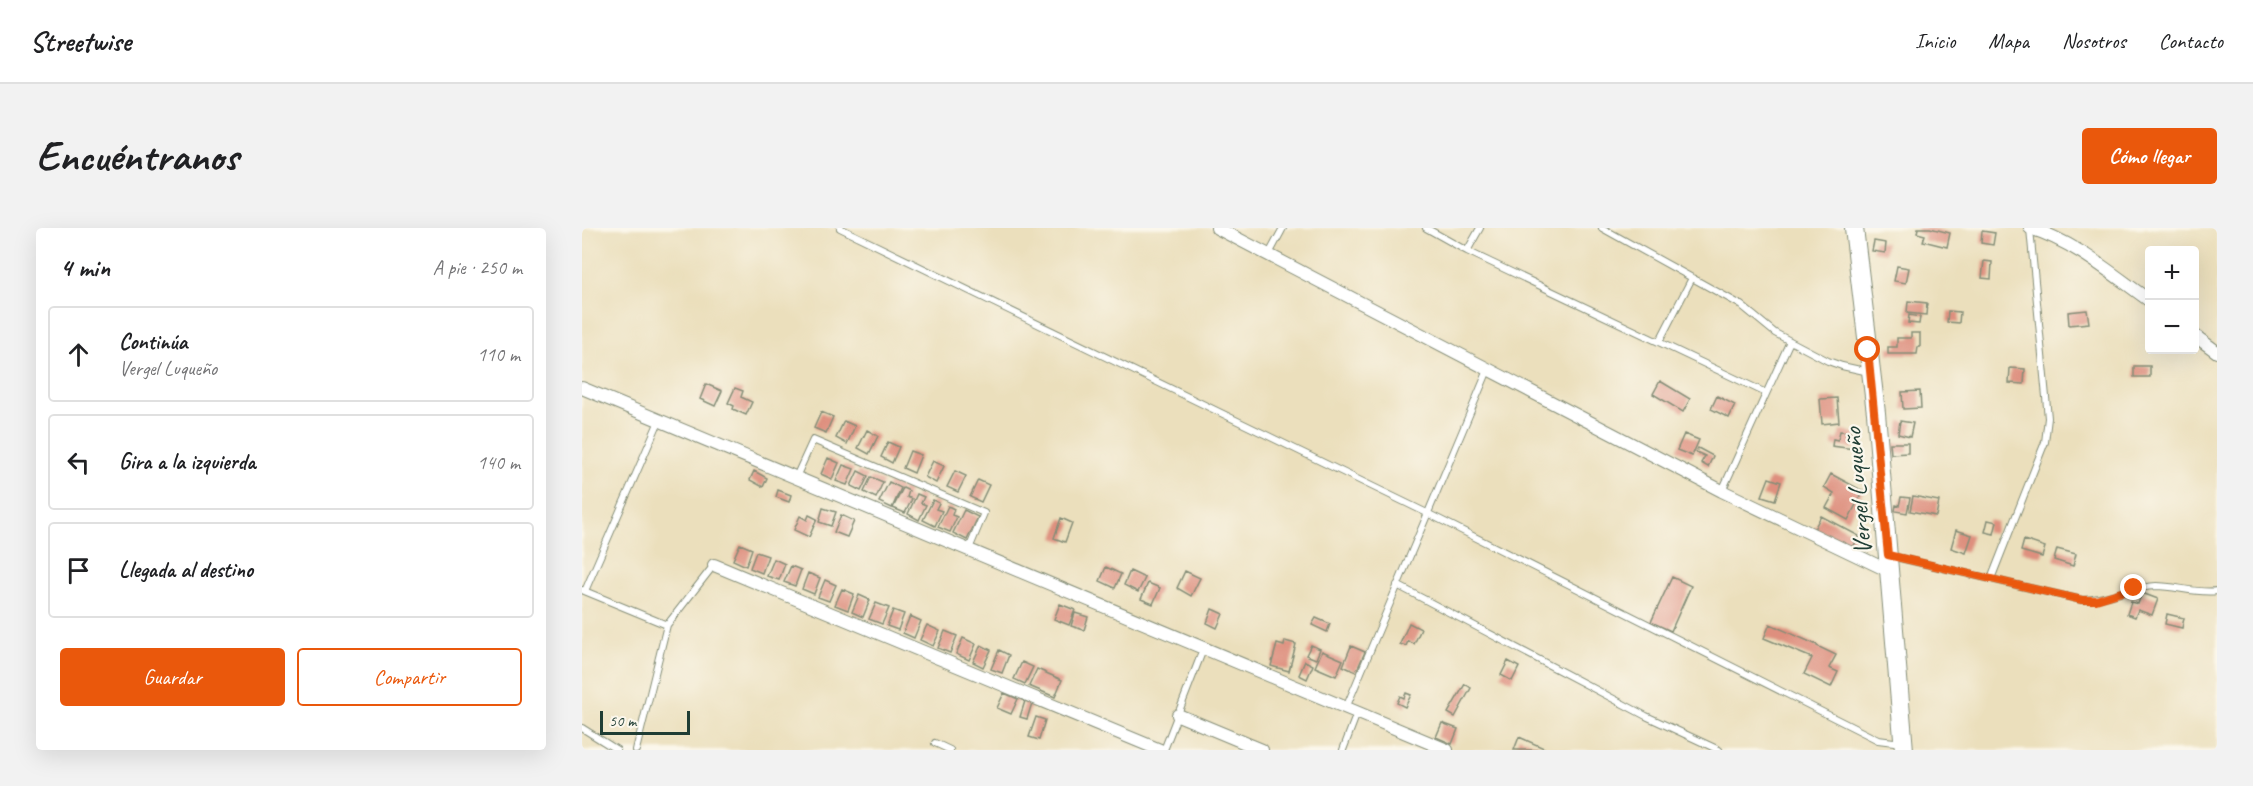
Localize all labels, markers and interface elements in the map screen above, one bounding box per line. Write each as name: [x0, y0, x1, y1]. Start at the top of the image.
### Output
text: Streetwise: [30, 24, 131, 59]
text: Inicio: [1915, 28, 1955, 54]
text: Mapa: [1988, 28, 2029, 54]
text: Nosotros: [2062, 28, 2126, 54]
text: Contacto: [2159, 28, 2223, 54]
button: Cómo llegar: [2082, 128, 2217, 184]
text: Encuéntranos: [36, 130, 238, 183]
map controls: [2145, 246, 2199, 354]
button: +: [2145, 246, 2199, 300]
text: 4 min: [60, 251, 110, 284]
text: A pie · 250 m: [433, 255, 522, 280]
button: −: [2145, 300, 2199, 354]
text: Continúa: [119, 328, 187, 356]
route start: [1854, 336, 1880, 362]
icon: ahead: [62, 338, 95, 371]
text: 110 m: [477, 342, 520, 367]
text: Vergel Luqueño: [119, 356, 217, 381]
street label: Vergel Luqueño: [1835, 424, 1879, 556]
icon: left: [62, 446, 95, 479]
text: Gira a la izquierda: [119, 448, 256, 476]
text: 140 m: [477, 450, 520, 475]
icon: arrive: [62, 554, 95, 587]
text: Llegada al destino: [119, 556, 253, 584]
route end: [2120, 574, 2146, 600]
button: Guardar: [60, 648, 285, 706]
button: Compartir: [297, 648, 522, 706]
scale bar: [600, 708, 690, 736]
text: 50 m: [609, 711, 636, 731]

